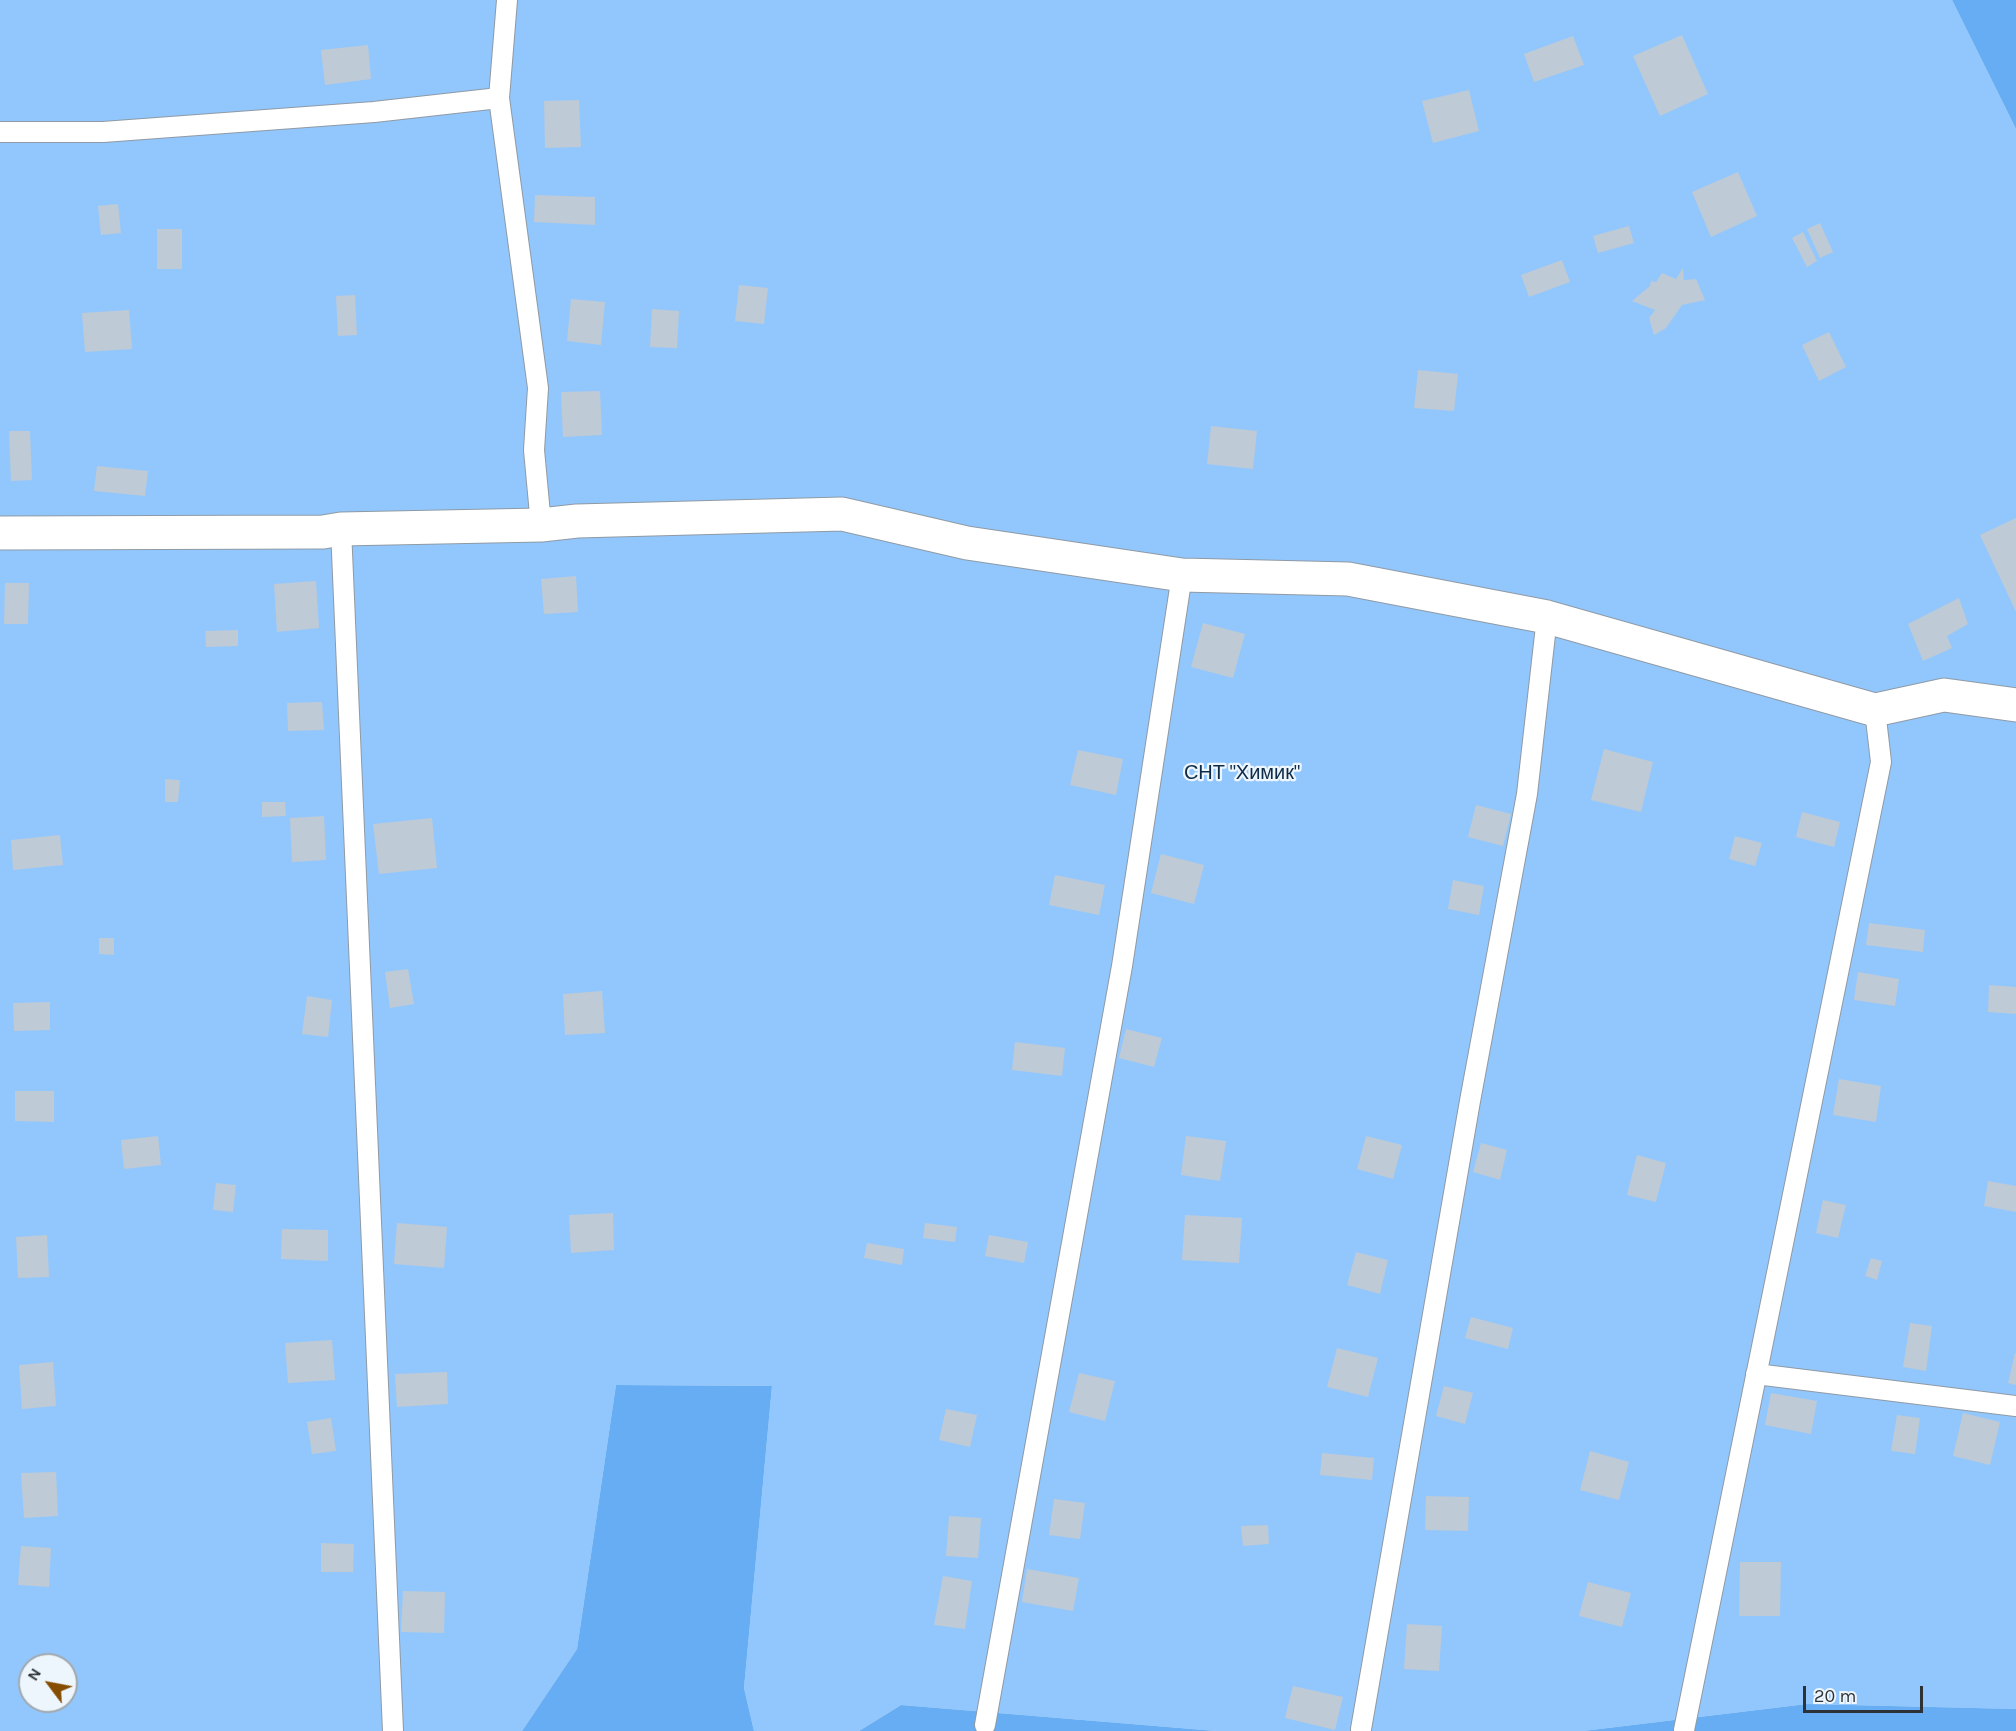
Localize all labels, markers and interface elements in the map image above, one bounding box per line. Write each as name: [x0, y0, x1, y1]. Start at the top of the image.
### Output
park label: СНТ "Химик": [1184, 761, 1300, 785]
north arrow: [18, 1653, 78, 1713]
text: N: [23, 1664, 45, 1684]
scale bar: [1806, 1674, 1926, 1712]
text: 20 m: [1814, 1685, 1856, 1707]

